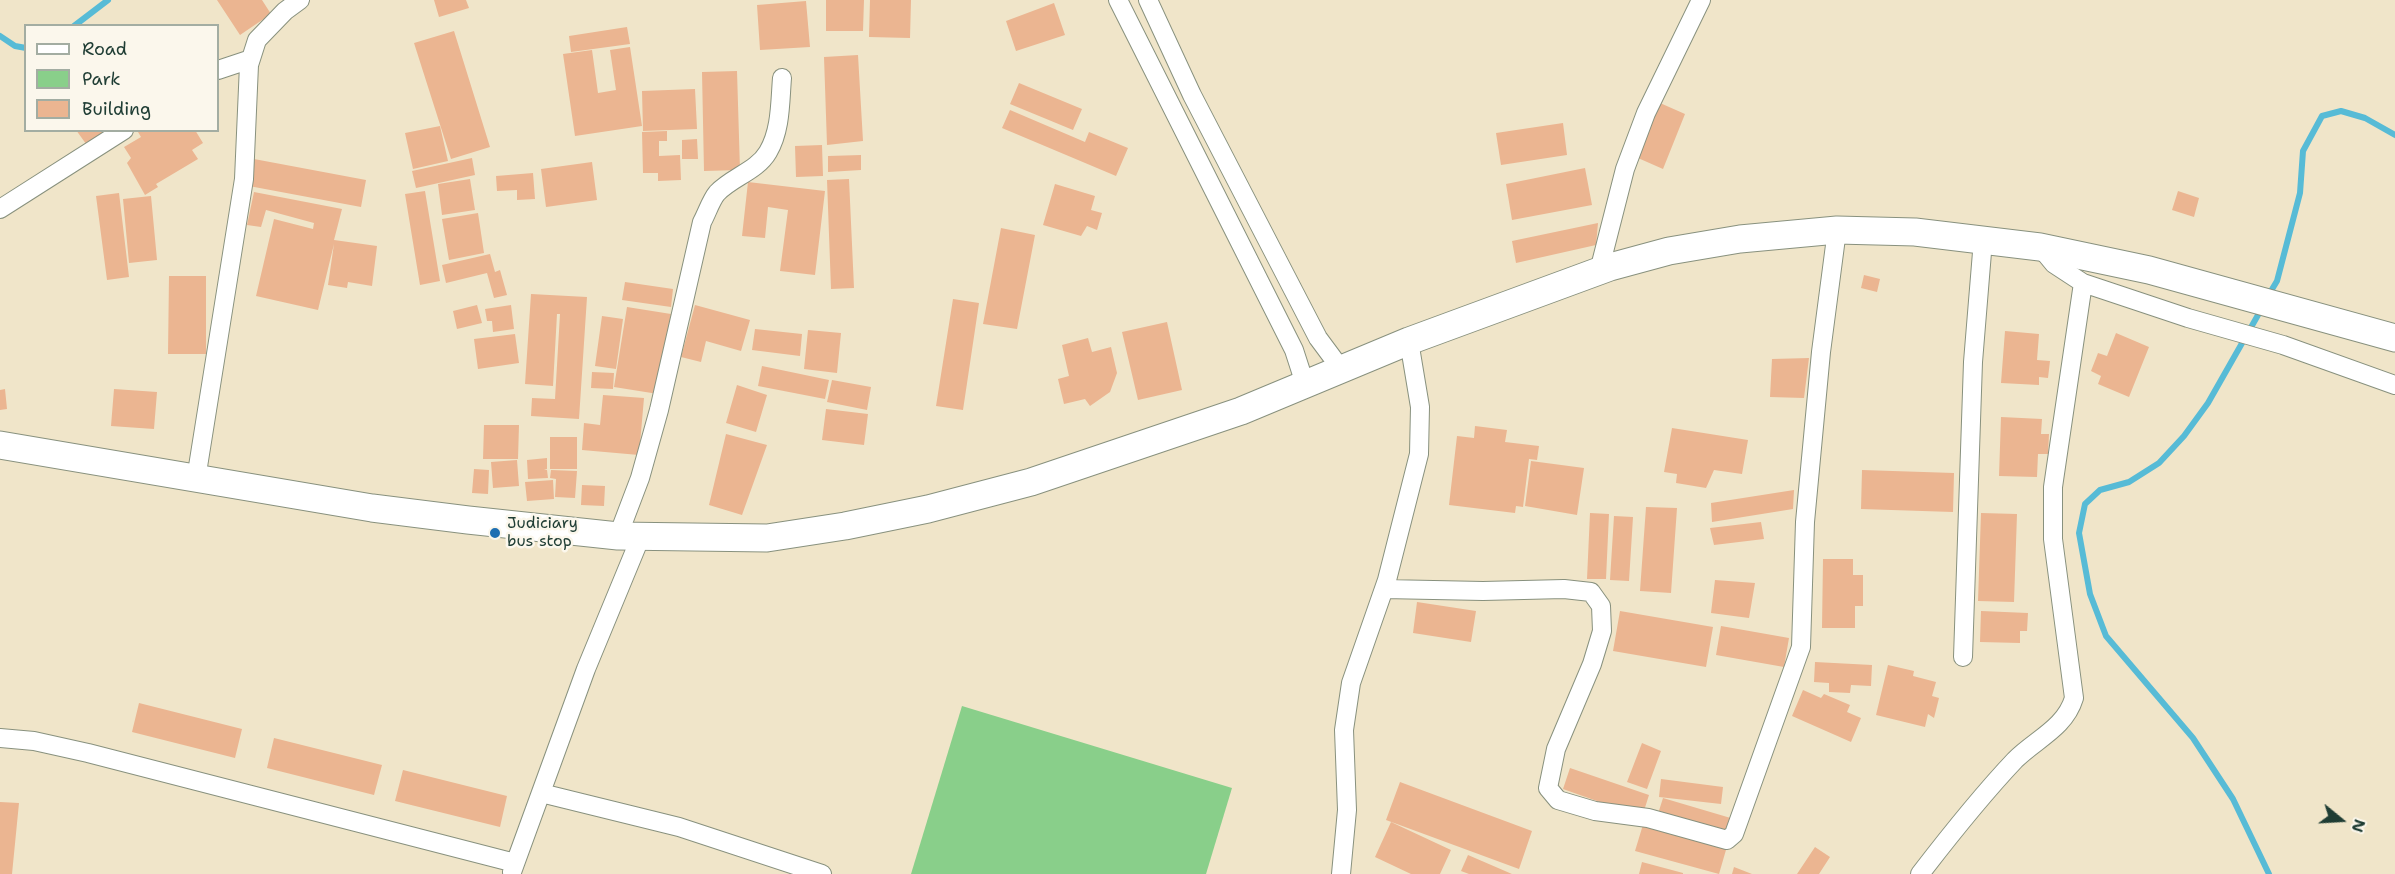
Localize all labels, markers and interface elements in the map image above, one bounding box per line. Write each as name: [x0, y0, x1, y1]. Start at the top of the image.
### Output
legend: [24, 24, 219, 132]
text: Road: [82, 37, 127, 61]
text: Park: [82, 67, 121, 91]
text: Building: [82, 97, 151, 121]
place label: Judiciary bus stop: [507, 514, 578, 552]
marker: Judiciary bus stop: [488, 526, 502, 540]
north arrow: [2311, 790, 2371, 850]
text: N: [2347, 816, 2371, 835]

